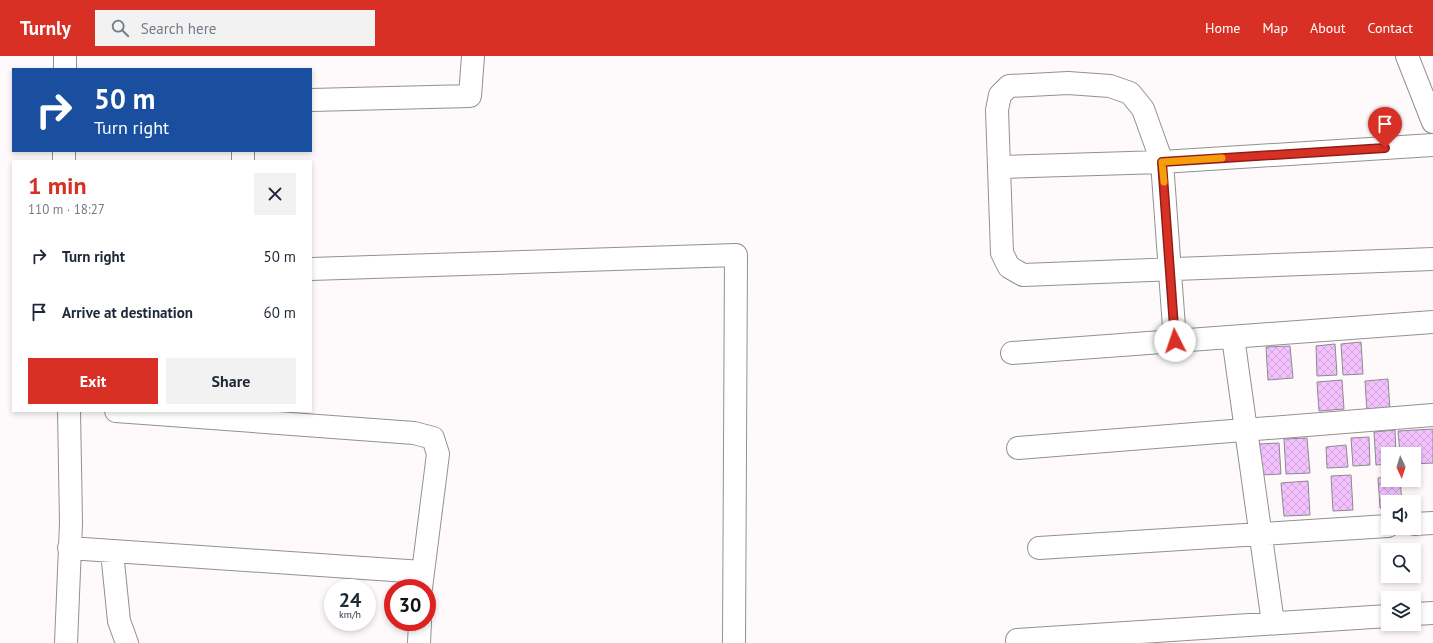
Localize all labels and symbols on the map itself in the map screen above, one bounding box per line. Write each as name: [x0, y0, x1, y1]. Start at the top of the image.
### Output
pin: [1368, 107, 1402, 148]
position arrow: [1154, 320, 1196, 362]
north arrow: [1381, 447, 1421, 487]
speed limit sign: 30: [384, 579, 436, 631]

